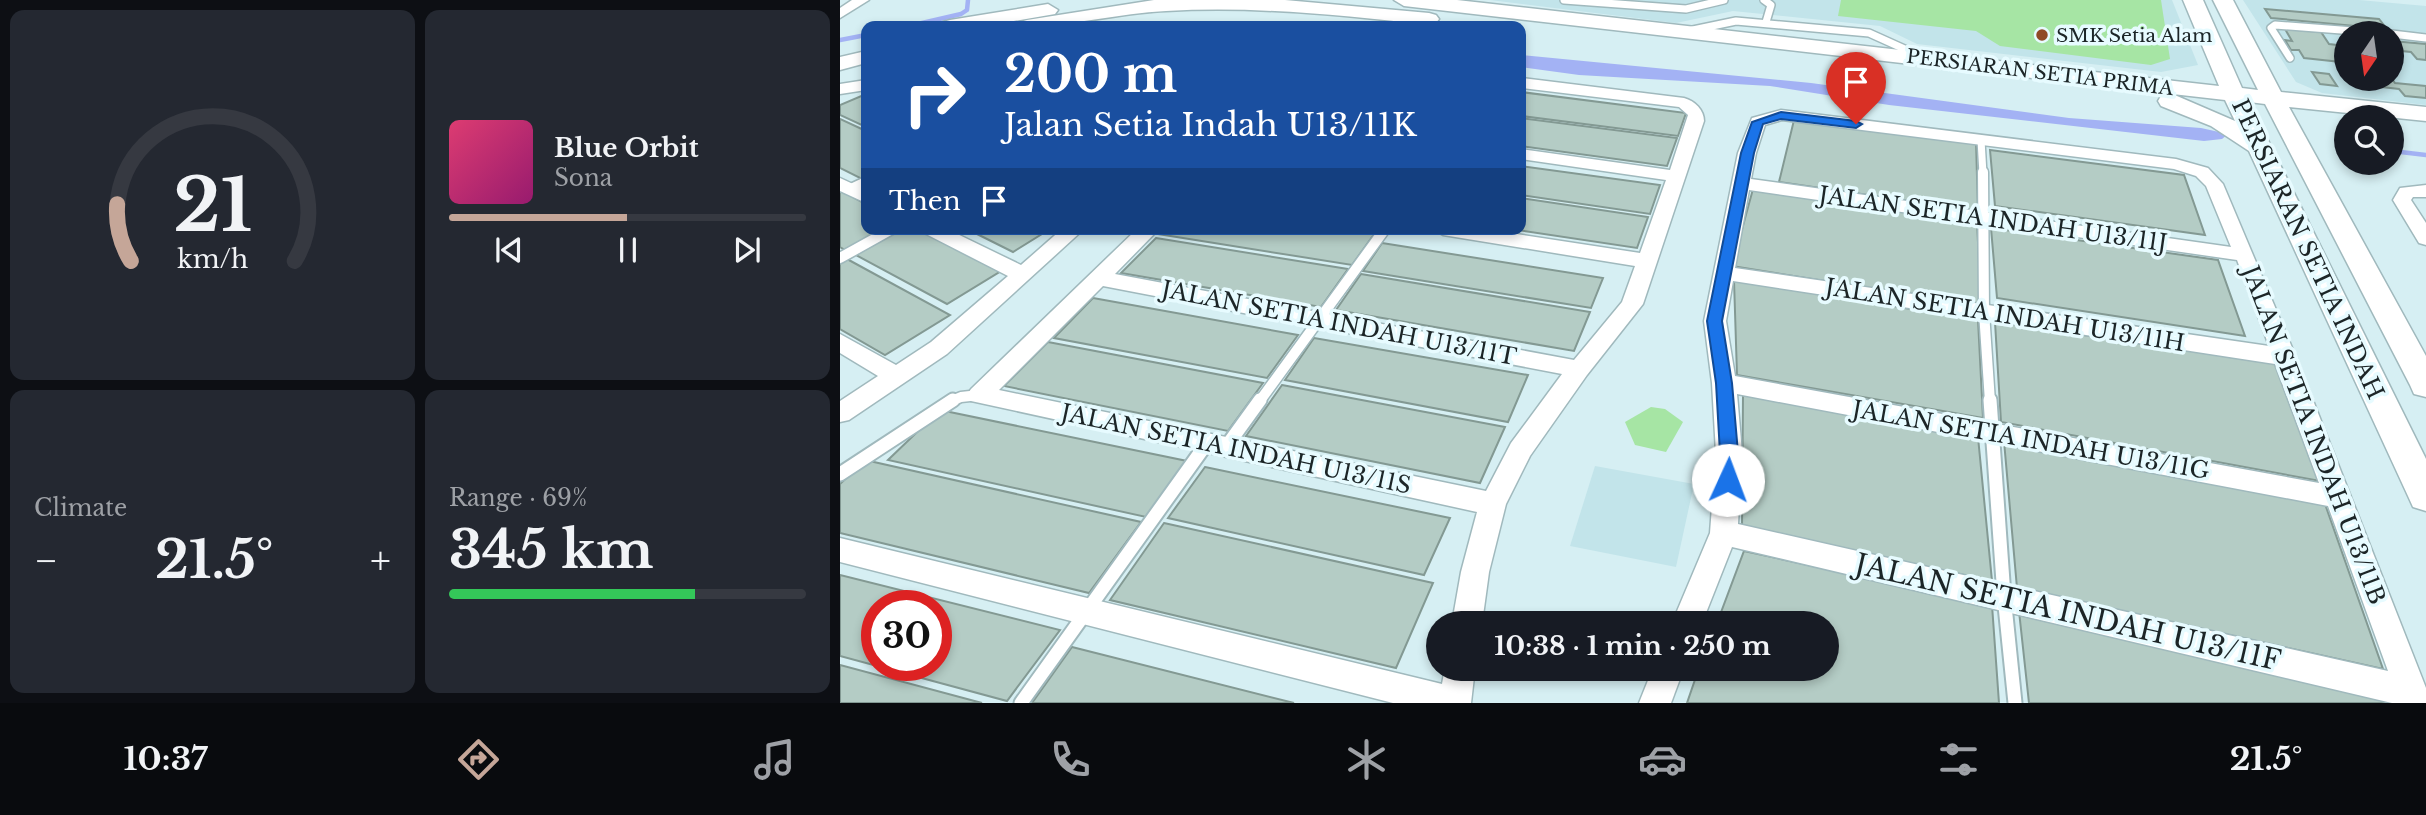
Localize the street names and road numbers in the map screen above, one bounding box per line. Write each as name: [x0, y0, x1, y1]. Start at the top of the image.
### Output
street label: PERSIARAN SETIA PRIMA: [1905, 45, 2175, 100]
street label: PERSIARAN SETIA INDAH: [2226, 94, 2390, 404]
street label: JALAN SETIA INDAH U13/11J: [1814, 180, 2169, 257]
street label: JALAN SETIA INDAH U13/11B: [2235, 259, 2392, 608]
street label: JALAN SETIA INDAH U13/11H: [1820, 272, 2187, 357]
street label: JALAN SETIA INDAH U13/11T: [1156, 274, 1519, 371]
street label: JALAN SETIA INDAH U13/11G: [1847, 394, 2212, 485]
street label: JALAN SETIA INDAH U13/11S: [1055, 398, 1414, 500]
street label: JALAN SETIA INDAH U13/11F: [1848, 546, 2284, 679]

